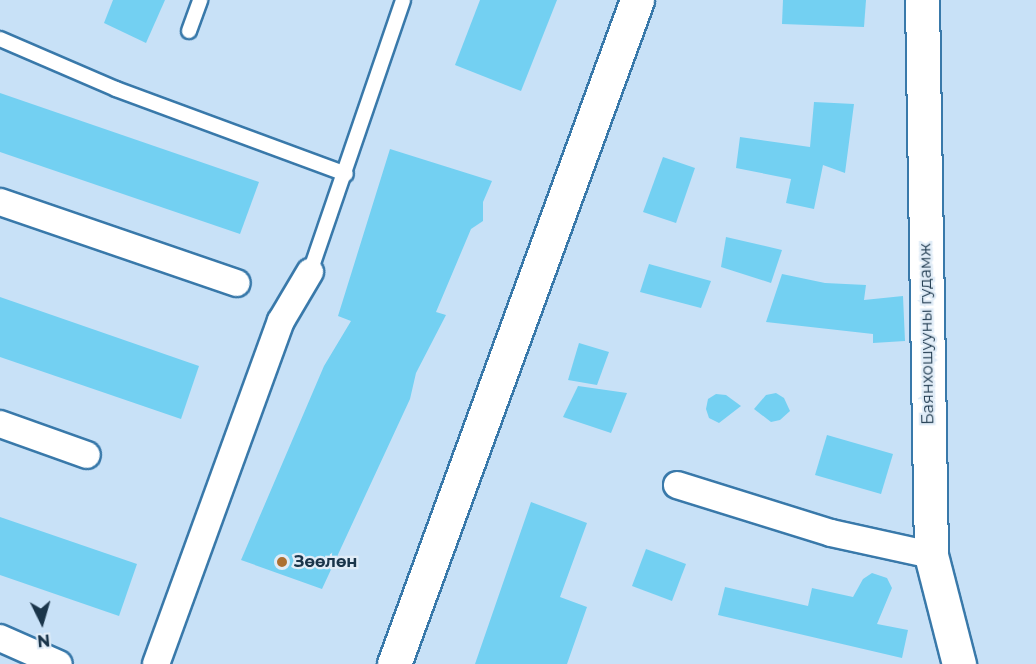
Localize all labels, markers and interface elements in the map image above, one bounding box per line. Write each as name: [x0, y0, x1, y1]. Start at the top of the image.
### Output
street label: Баянхошууны гудамж: [916, 243, 938, 425]
place label: Зөөлөн: [294, 552, 357, 572]
marker: Зөөлөн: [275, 555, 289, 569]
north arrow: [12, 592, 72, 652]
text: N: [36, 630, 51, 650]

